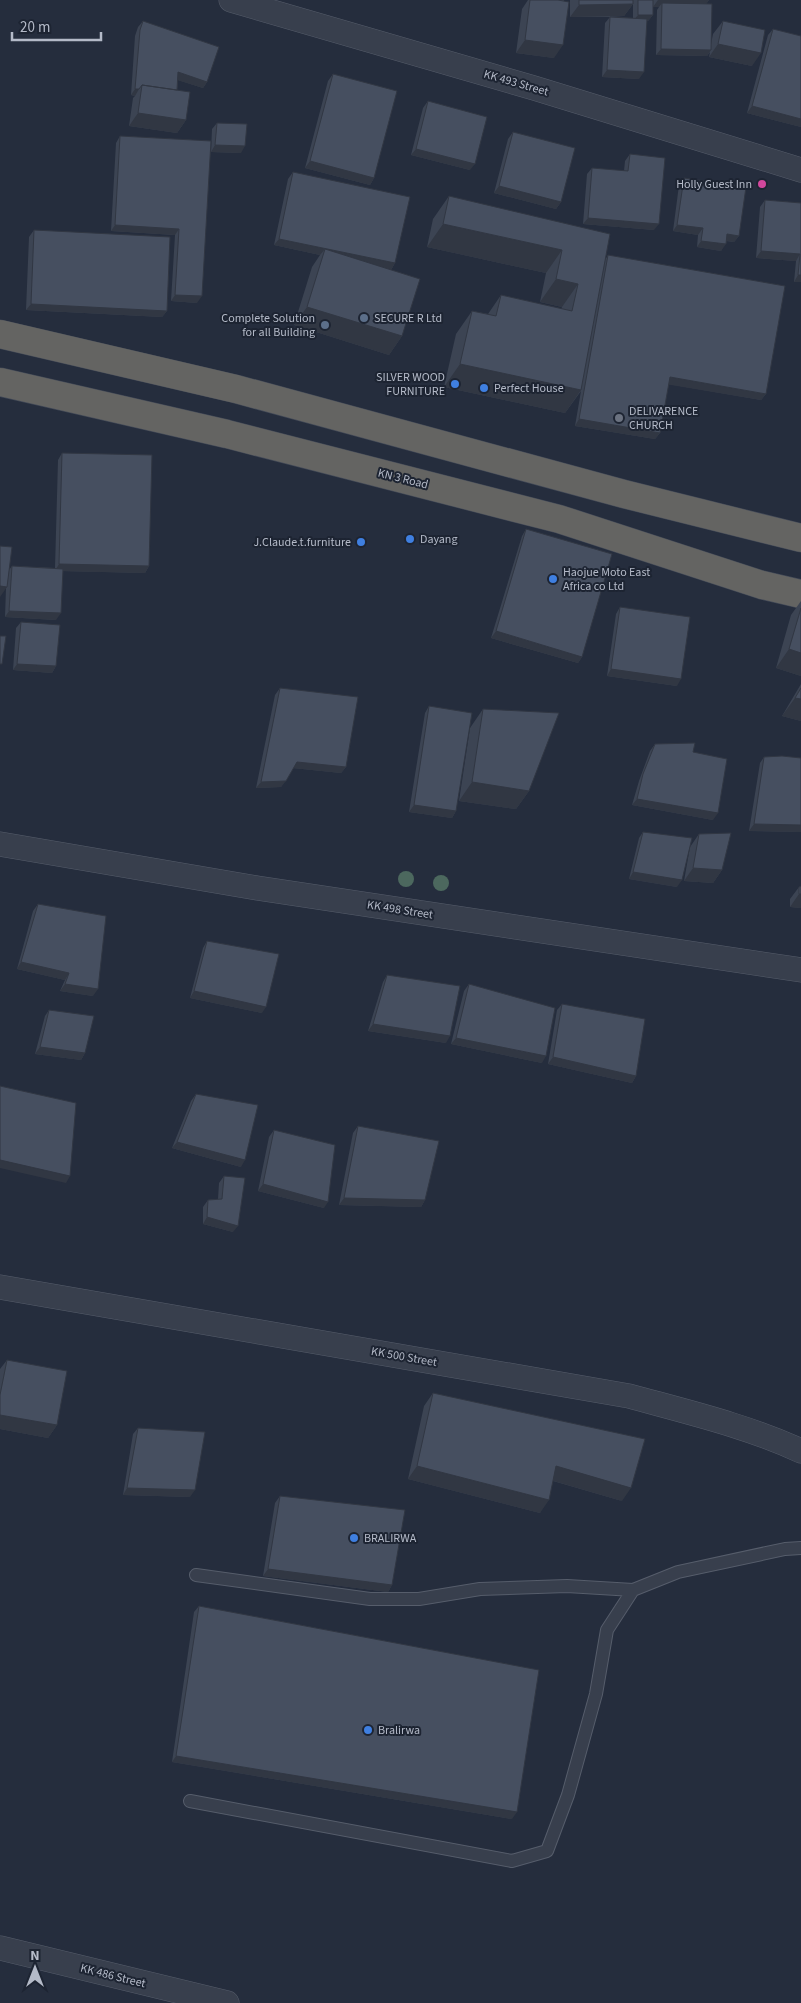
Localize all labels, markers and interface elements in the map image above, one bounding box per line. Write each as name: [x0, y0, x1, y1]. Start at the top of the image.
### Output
scale bar: [12, 10, 101, 42]
text: 20 m: [20, 17, 50, 38]
street label: KK 493 Street: [482, 66, 550, 100]
place label: Holly Guest Inn: [676, 176, 752, 193]
marker: Holly Guest Inn: [756, 178, 768, 190]
place label: Complete Solution for all Building: [221, 310, 315, 341]
place label: SECURE R Ltd: [374, 310, 442, 327]
marker: SECURE R Ltd: [358, 312, 370, 324]
marker: Complete Solution for all Building: [319, 319, 331, 331]
place label: SILVER WOOD FURNITURE: [376, 369, 445, 400]
marker: SILVER WOOD FURNITURE: [449, 378, 461, 390]
place label: Perfect House: [494, 380, 564, 397]
marker: Perfect House: [478, 382, 490, 394]
place label: DELIVARENCE CHURCH: [629, 403, 698, 434]
marker: DELIVARENCE CHURCH: [613, 412, 625, 424]
street label: KN 3 Road: [376, 465, 430, 493]
place label: Dayang: [420, 531, 457, 548]
marker: Dayang: [404, 533, 416, 545]
place label: J.Claude.t.furniture: [254, 534, 351, 551]
marker: J.Claude.t.furniture: [355, 536, 367, 548]
place label: Haojue Moto East Africa co Ltd: [563, 564, 650, 595]
marker: Haojue Moto East Africa co Ltd: [547, 573, 559, 585]
street label: KK 498 Street: [366, 896, 434, 924]
street label: KK 500 Street: [370, 1343, 438, 1371]
place label: BRALIRWA: [364, 1530, 417, 1547]
marker: BRALIRWA: [348, 1532, 360, 1544]
place label: Bralirwa: [378, 1722, 420, 1739]
marker: Bralirwa: [362, 1724, 374, 1736]
north arrow: [10, 1943, 60, 1993]
text: N: [30, 1946, 40, 1966]
street label: KK 486 Street: [79, 1960, 147, 1992]

